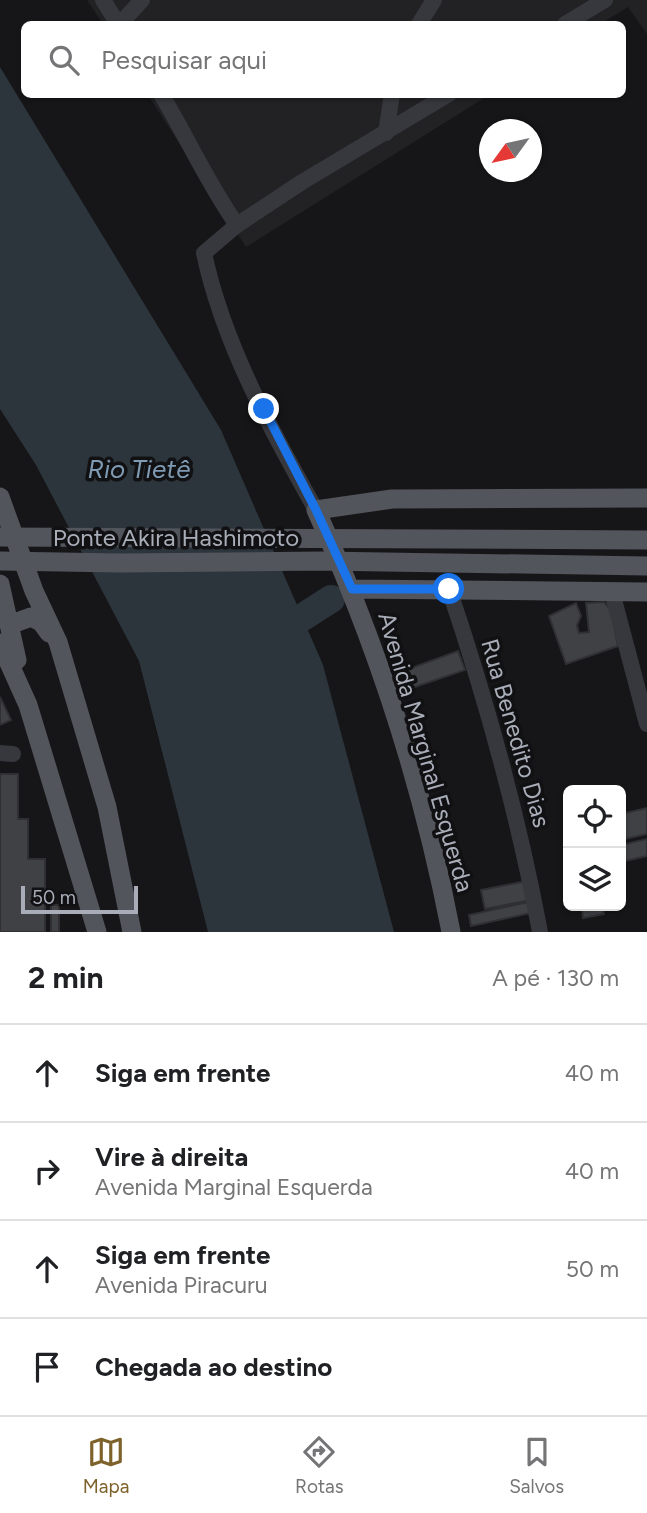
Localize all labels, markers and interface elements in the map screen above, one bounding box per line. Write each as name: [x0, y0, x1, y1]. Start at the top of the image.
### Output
search box: [21, 21, 626, 98]
icon: search: [45, 41, 83, 79]
text: Pesquisar aqui: [101, 44, 267, 76]
north arrow: [479, 119, 542, 182]
route end: [248, 393, 279, 424]
water label: Rio Tietê: [88, 453, 190, 485]
street label: Ponte Akira Hashimoto: [53, 523, 299, 552]
route start: [433, 573, 464, 604]
street label: Avenida Marginal Esquerda: [372, 609, 480, 895]
street label: Rua Benedito Dias: [475, 635, 557, 831]
map controls: [563, 785, 626, 911]
button: locate: [563, 785, 626, 848]
button: layers: [563, 848, 626, 911]
scale bar: [21, 883, 138, 915]
text: 50 m: [32, 886, 76, 909]
text: 2 min: [28, 959, 104, 996]
text: A pé · 130 m: [492, 964, 619, 992]
icon: ahead: [28, 1054, 66, 1092]
text: Siga em frente: [95, 1057, 270, 1089]
text: 40 m: [565, 1059, 619, 1087]
text: Vire à direita: [95, 1141, 248, 1173]
icon: right: [28, 1152, 66, 1190]
text: 40 m: [565, 1157, 619, 1185]
text: Avenida Marginal Esquerda: [95, 1173, 373, 1201]
text: Siga em frente: [95, 1239, 270, 1271]
icon: ahead: [28, 1250, 66, 1288]
text: 50 m: [566, 1255, 619, 1283]
text: Avenida Piracuru: [95, 1271, 268, 1299]
icon: arrive: [28, 1348, 66, 1386]
text: Chegada ao destino: [95, 1351, 332, 1383]
tab: Mapa: [83, 1433, 129, 1498]
tab: Rotas: [295, 1433, 344, 1498]
tab: Salvos: [509, 1433, 564, 1498]

